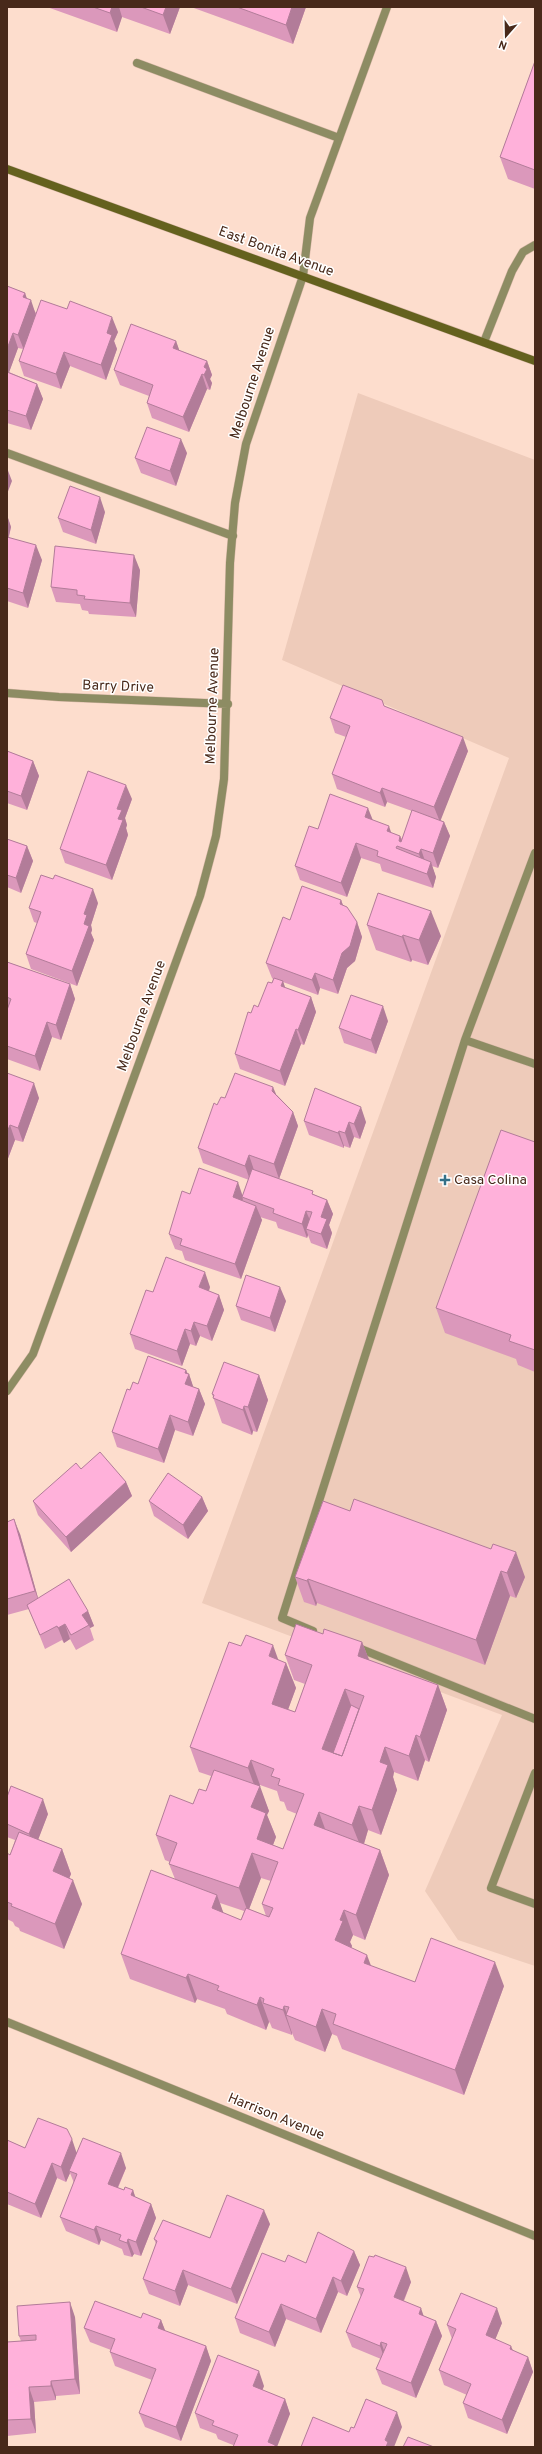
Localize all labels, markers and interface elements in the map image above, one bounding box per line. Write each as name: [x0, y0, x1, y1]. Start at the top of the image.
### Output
north arrow: [486, 16, 526, 56]
text: N: [497, 37, 509, 52]
street label: East Bonita Avenue: [216, 223, 336, 281]
street label: Melbourne Avenue: [227, 325, 279, 441]
street label: Melbourne Avenue: [202, 647, 224, 765]
street label: Barry Drive: [82, 677, 154, 697]
street label: Melbourne Avenue: [114, 958, 170, 1074]
place label: Casa Colina: [454, 1172, 527, 1189]
marker: Casa Colina: [439, 1174, 451, 1186]
street label: Harrison Avenue: [225, 2090, 327, 2144]

